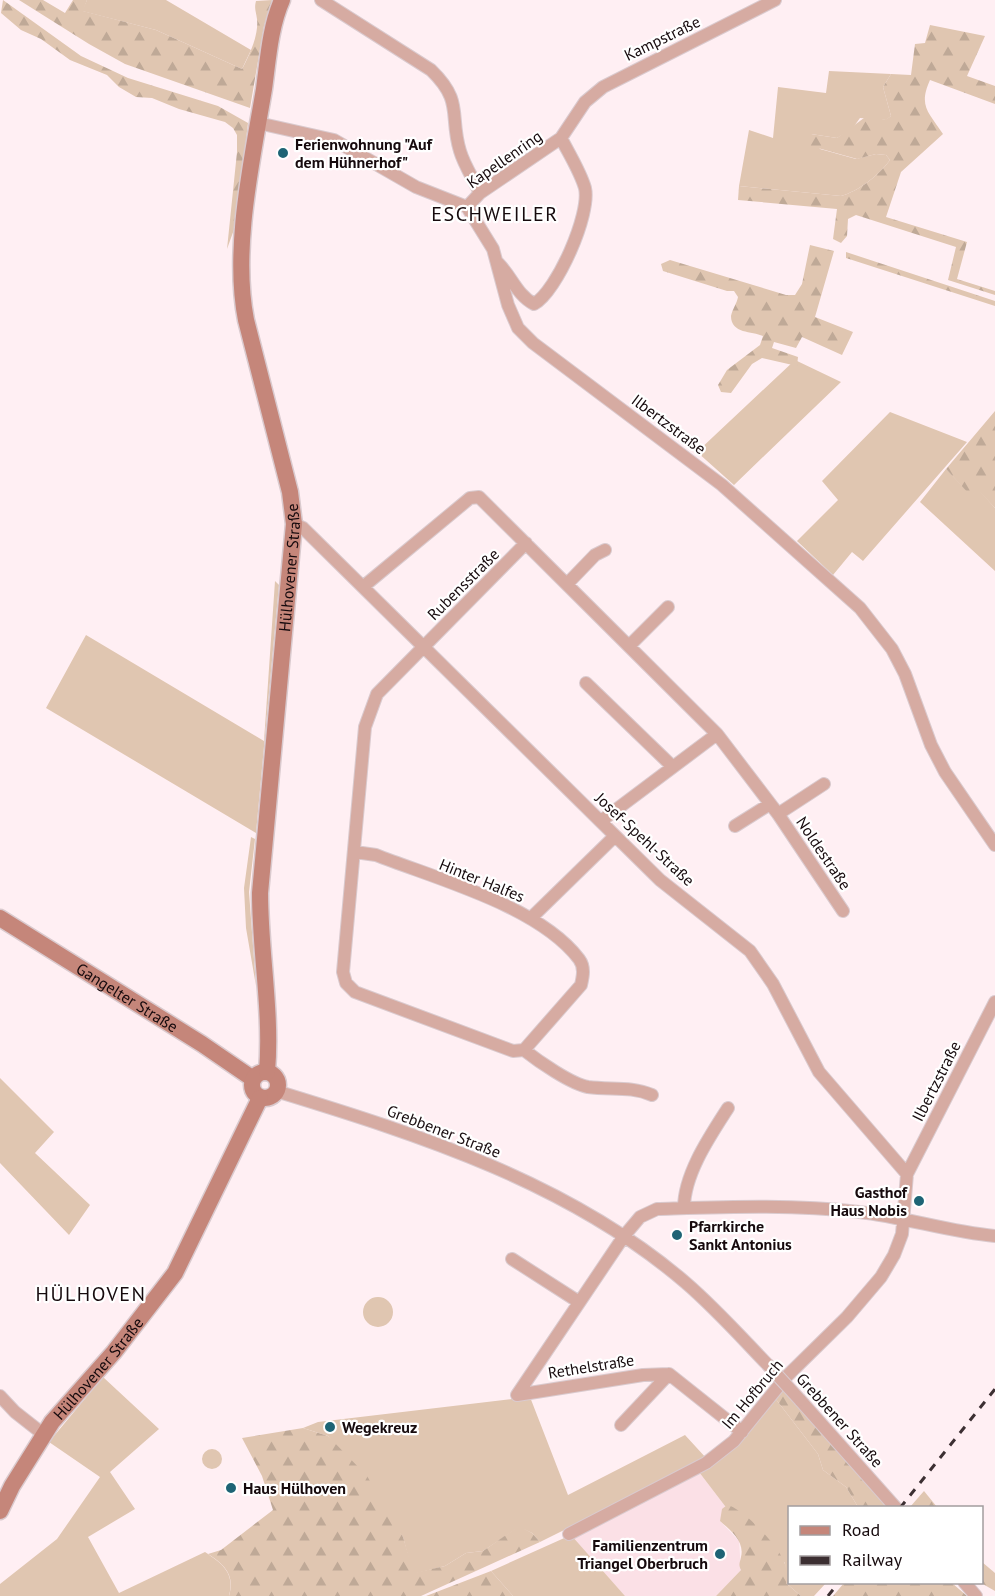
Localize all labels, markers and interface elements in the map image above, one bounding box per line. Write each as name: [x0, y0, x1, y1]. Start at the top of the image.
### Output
street label: Kampstraße: [621, 11, 703, 65]
street label: Kapellenring: [462, 126, 546, 192]
place label: Ferienwohnung "Auf dem Hühnerhof": [295, 134, 433, 172]
marker: Ferienwohnung "Auf dem Hühnerhof": [276, 146, 290, 160]
district label: ESCHWEILER: [431, 201, 559, 227]
street label: Ilbertzstraße: [628, 390, 710, 458]
street label: Hülhovener Straße: [274, 503, 304, 633]
street label: Rubensstraße: [423, 544, 503, 624]
street label: Josef-Spehl-Straße: [591, 787, 699, 890]
street label: Noldestraße: [792, 813, 856, 893]
street label: Hinter Halfes: [437, 854, 528, 906]
street label: Gangelter Straße: [73, 958, 182, 1037]
street label: Ilbertzstraße: [907, 1037, 965, 1125]
street label: Grebbener Straße: [384, 1100, 504, 1162]
place label: Gasthof Haus Nobis: [831, 1182, 908, 1220]
marker: Gasthof Haus Nobis: [912, 1194, 926, 1208]
place label: Pfarrkirche Sankt Antonius: [689, 1216, 792, 1254]
marker: Pfarrkirche Sankt Antonius: [670, 1228, 684, 1242]
district label: HÜLHOVEN: [36, 1281, 146, 1307]
street label: Hülhovener Straße: [49, 1313, 147, 1424]
street label: Rethelstraße: [546, 1349, 636, 1383]
street label: Im Hofbruch: [717, 1355, 787, 1433]
street label: Grebbener Straße: [792, 1369, 888, 1471]
place label: Wegekreuz: [342, 1417, 417, 1437]
marker: Wegekreuz: [323, 1420, 337, 1434]
place label: Haus Hülhoven: [243, 1478, 346, 1498]
marker: Haus Hülhoven: [224, 1481, 238, 1495]
legend: [788, 1506, 983, 1584]
text: Road: [842, 1518, 880, 1541]
place label: Familienzentrum Triangel Oberbruch: [577, 1535, 708, 1573]
marker: Familienzentrum Triangel Oberbruch: [713, 1547, 727, 1561]
text: Railway: [842, 1548, 903, 1571]

